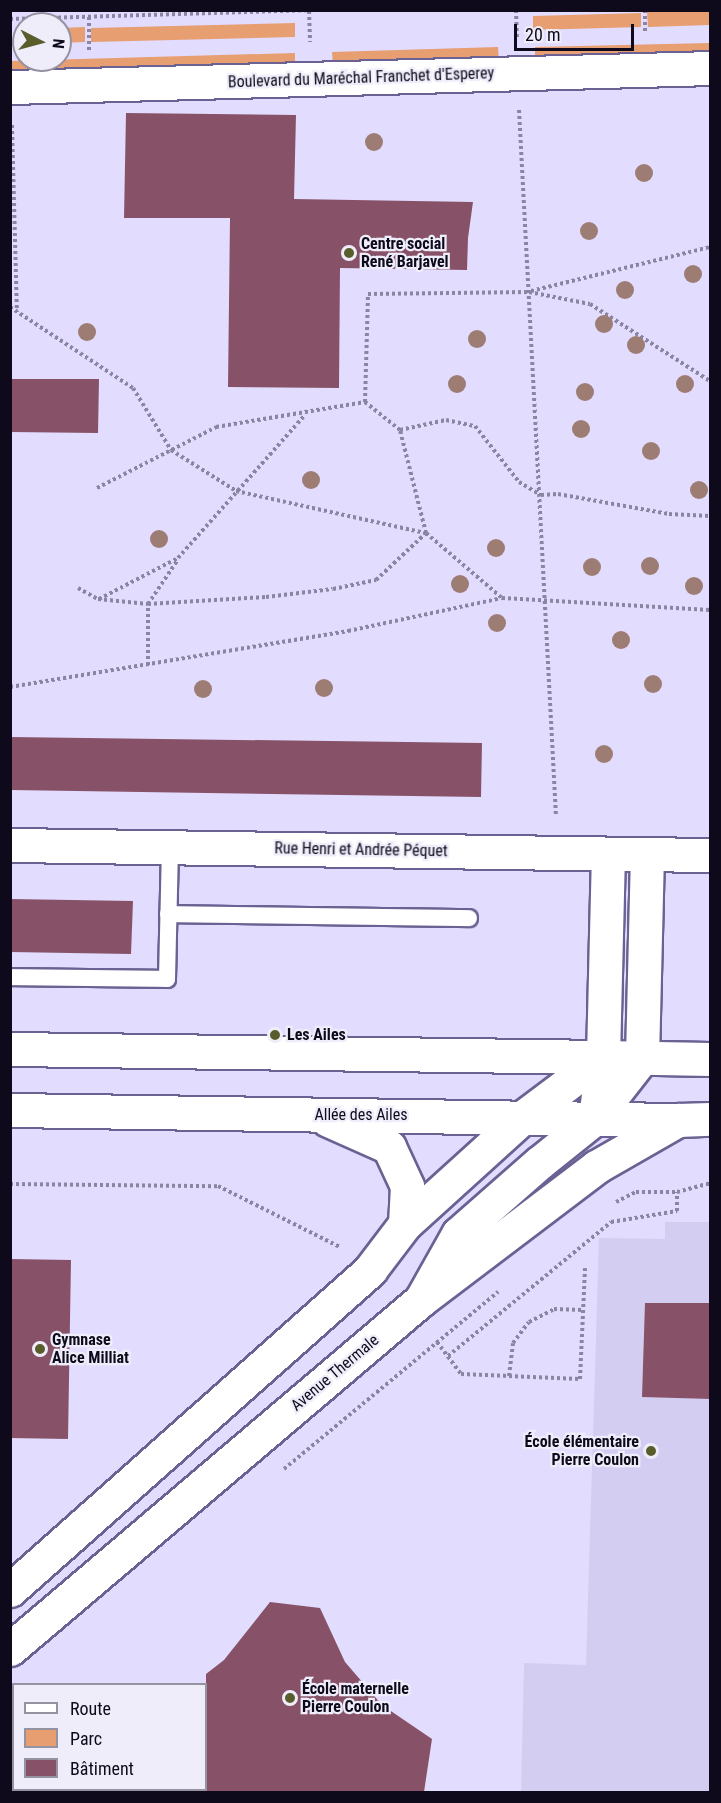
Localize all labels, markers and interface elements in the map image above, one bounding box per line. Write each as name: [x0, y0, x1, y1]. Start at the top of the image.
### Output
north arrow: [12, 12, 72, 72]
scale bar: [517, 12, 637, 50]
text: 20 m: [525, 24, 560, 45]
text: N: [48, 38, 68, 50]
street label: Boulevard du Maréchal Franchet d'Esperey: [228, 64, 494, 92]
place label: Centre social René Barjavel: [361, 234, 449, 272]
marker: Centre social René Barjavel: [342, 246, 356, 260]
street label: Rue Henri et Andrée Péquet: [274, 839, 448, 861]
place label: Les Ailes: [287, 1025, 346, 1045]
marker: Les Ailes: [268, 1028, 282, 1042]
street label: Allée des Ailes: [314, 1105, 408, 1125]
place label: Gymnase Alice Milliat: [52, 1330, 129, 1368]
street label: Avenue Thermale: [287, 1331, 383, 1415]
marker: Gymnase Alice Milliat: [33, 1342, 47, 1356]
place label: École élémentaire Pierre Coulon: [525, 1432, 639, 1470]
marker: École élémentaire Pierre Coulon: [644, 1444, 658, 1458]
place label: École maternelle Pierre Coulon: [302, 1679, 409, 1717]
legend: [12, 1683, 207, 1791]
marker: École maternelle Pierre Coulon: [283, 1691, 297, 1705]
text: Route: [70, 1698, 111, 1719]
text: Parc: [70, 1728, 102, 1749]
text: Bâtiment: [70, 1758, 134, 1779]

